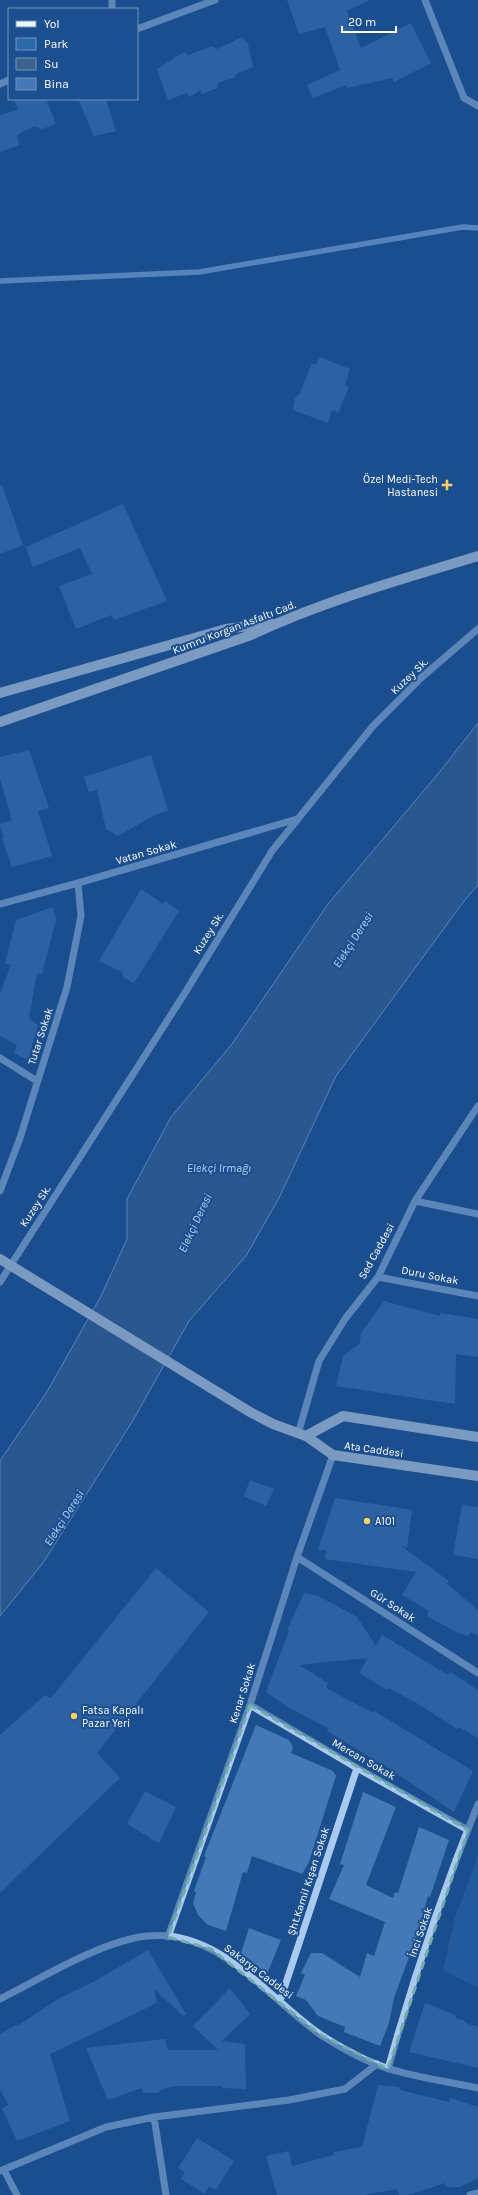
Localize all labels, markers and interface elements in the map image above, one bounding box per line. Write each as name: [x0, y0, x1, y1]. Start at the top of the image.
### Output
legend: [8, 8, 138, 100]
scale bar: [342, 8, 396, 34]
text: 20 m: [348, 15, 376, 29]
text: Yol: [44, 17, 60, 31]
text: Park: [44, 37, 69, 51]
text: Su: [44, 57, 59, 71]
text: Bina: [44, 77, 69, 91]
place label: Özel Medi-Tech Hastanesi: [363, 472, 438, 499]
marker: Özel Medi-Tech Hastanesi: [441, 479, 453, 491]
street label: Kumru Korgan Asfaltı Cad.: [171, 598, 298, 657]
street label: Kuzey Sk.: [388, 655, 431, 697]
street label: Vatan Sokak: [114, 838, 178, 867]
street label: Kuzey Sk.: [191, 910, 226, 957]
water label: Elekçi Deresi: [330, 910, 376, 970]
street label: Tutar Sokak: [25, 1006, 56, 1066]
water label: Elekçi Irmağı: [187, 1161, 251, 1175]
street label: Kuzey Sk.: [17, 1183, 54, 1229]
water label: Elekçi Deresi: [175, 1191, 215, 1255]
street label: Sed Caddesi: [356, 1221, 397, 1282]
street label: Duru Sokak: [400, 1264, 460, 1287]
street label: Ata Caddesi: [343, 1439, 404, 1460]
water label: Elekçi Deresi: [41, 1488, 87, 1548]
place label: A101: [375, 1515, 395, 1528]
marker: A101: [362, 1516, 372, 1526]
street label: Gür Sokak: [368, 1586, 418, 1625]
street label: Kenar Sokak: [227, 1661, 258, 1725]
place label: Fatsa Kapalı Pazar Yeri: [82, 1704, 144, 1730]
marker: Fatsa Kapalı Pazar Yeri: [69, 1711, 79, 1721]
street label: Mercan Sokak: [330, 1736, 398, 1783]
street label: Şht.Kamil Kışan Sokak: [285, 1825, 332, 1937]
street label: İnci Sokak: [405, 1905, 435, 1959]
street label: Sakarya Caddesi: [222, 1941, 296, 2002]

